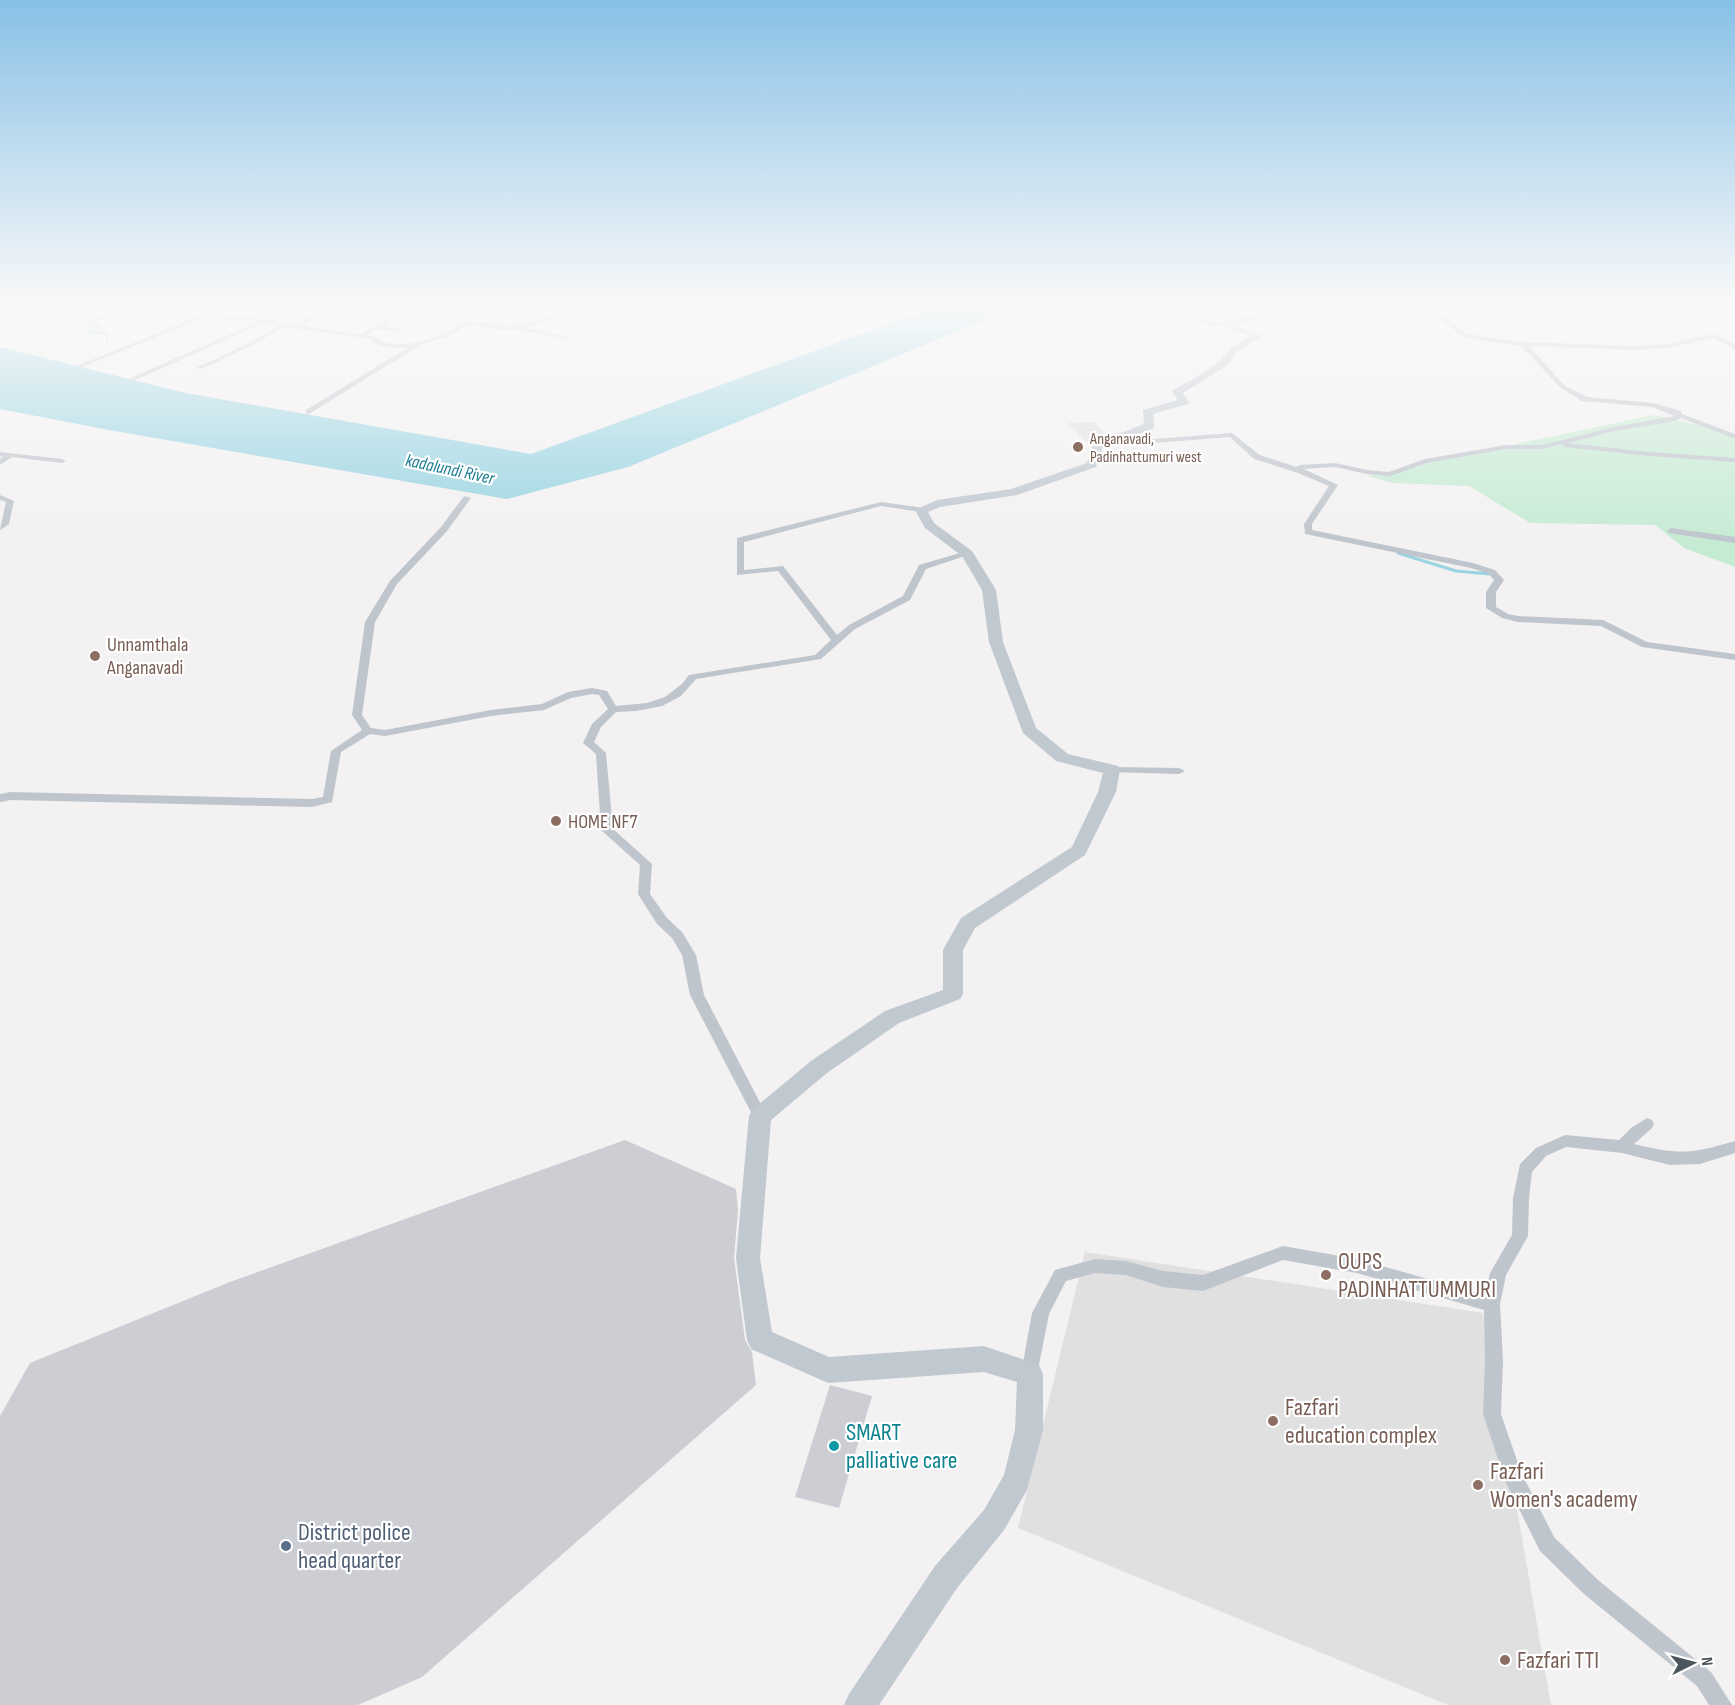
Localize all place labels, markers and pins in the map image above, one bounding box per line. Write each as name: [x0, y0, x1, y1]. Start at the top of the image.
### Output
place label: Anganavadi, Padinhattumuri west: [1089, 430, 1202, 467]
marker: Anganavadi, Padinhattumuri west: [1071, 440, 1085, 454]
place label: Unnamthala Anganavadi: [106, 633, 188, 680]
marker: Unnamthala Anganavadi: [88, 649, 102, 663]
place label: HOME NF7: [568, 810, 638, 834]
marker: HOME NF7: [549, 814, 563, 828]
place label: OUPS PADINHATTUMMURI: [1338, 1247, 1496, 1304]
marker: OUPS PADINHATTUMMURI: [1319, 1268, 1333, 1282]
place label: Fazfari education complex: [1285, 1393, 1437, 1450]
marker: Fazfari education complex: [1266, 1414, 1280, 1428]
place label: SMART palliative care: [846, 1418, 957, 1475]
marker: SMART palliative care: [827, 1439, 841, 1453]
place label: Fazfari Women's academy: [1490, 1457, 1638, 1514]
marker: Fazfari Women's academy: [1471, 1478, 1485, 1492]
place label: District police head quarter: [298, 1518, 411, 1575]
marker: District police head quarter: [279, 1539, 293, 1553]
place label: Fazfari TTI: [1517, 1646, 1599, 1675]
marker: Fazfari TTI: [1498, 1653, 1512, 1667]

